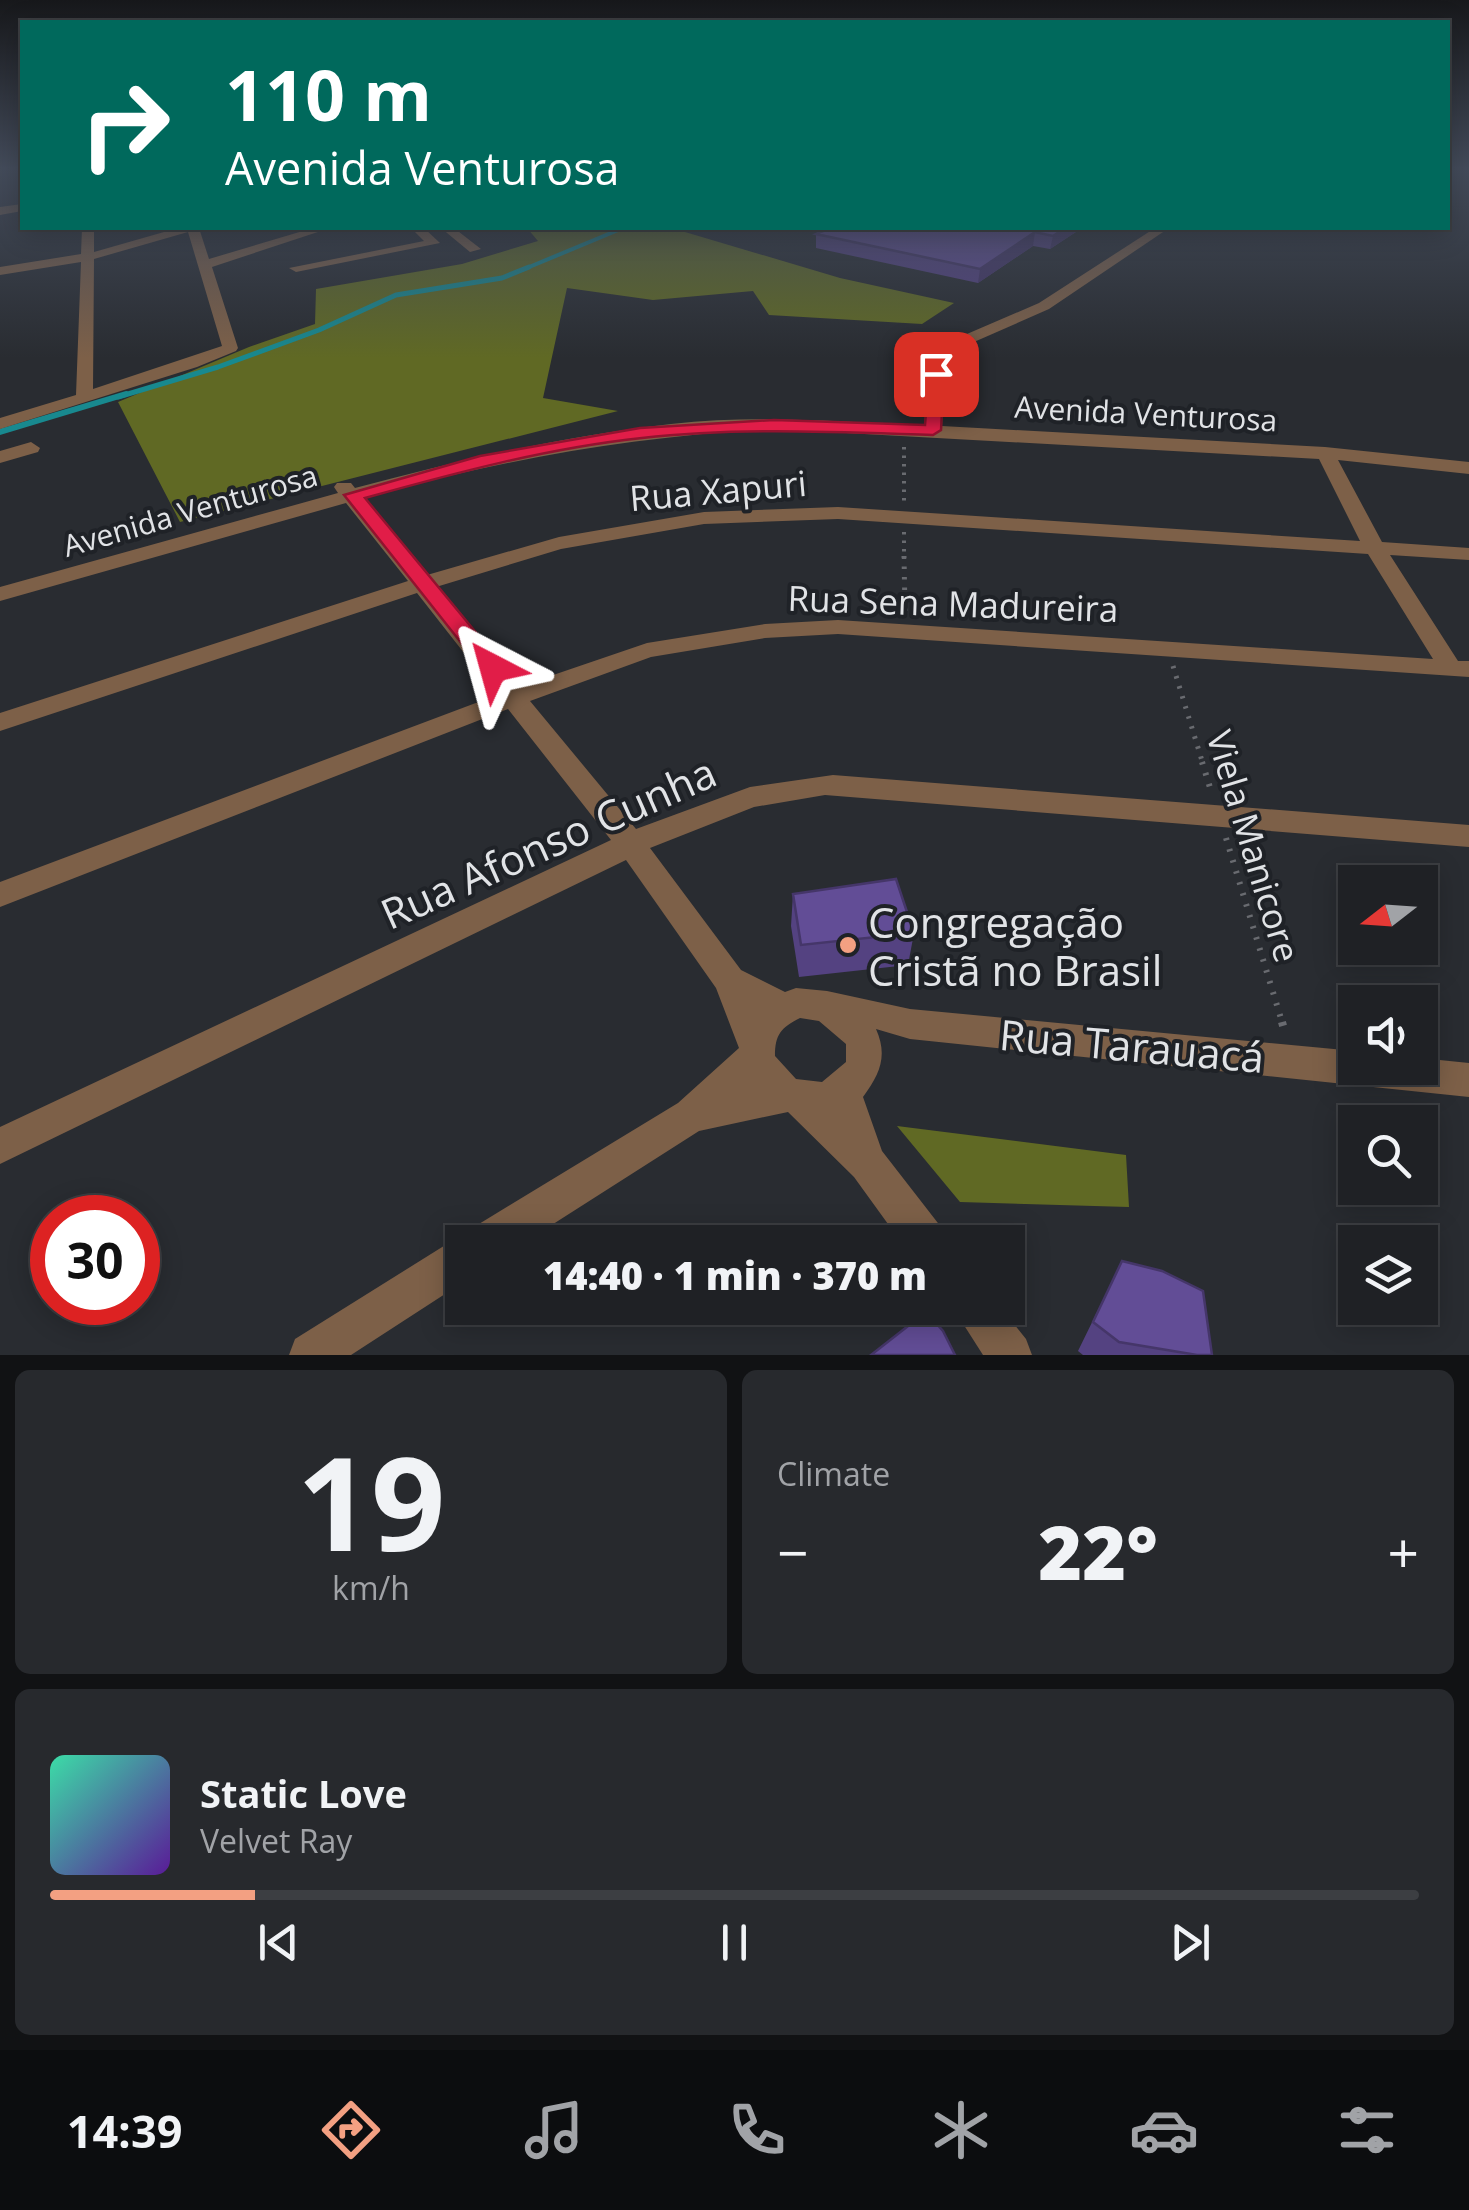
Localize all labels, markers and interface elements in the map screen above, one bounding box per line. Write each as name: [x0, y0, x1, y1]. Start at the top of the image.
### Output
text: 110 m: [225, 46, 432, 142]
icon: right: [60, 60, 190, 190]
text: Avenida Venturosa: [225, 137, 620, 198]
pin: [894, 332, 979, 417]
icon: arrive: [909, 347, 964, 402]
street label: Avenida Venturosa: [1014, 386, 1278, 440]
street label: Avenida Venturosa: [58, 454, 322, 566]
street label: Rua Xapuri: [628, 459, 808, 521]
street label: Rua Sena Madureira: [787, 574, 1119, 632]
position arrow: [441, 616, 545, 720]
street label: Viela Manicore: [1196, 724, 1312, 968]
street label: Rua Afonso Cunha: [372, 743, 724, 941]
north arrow: [1338, 865, 1438, 965]
map controls: [1338, 865, 1438, 1325]
place label: Congregação Cristã no Brasil: [868, 893, 1162, 998]
marker: Congregação Cristã no Brasil: [837, 934, 859, 956]
button: sound: [1338, 985, 1438, 1085]
street label: Rua Tarauacá: [997, 1005, 1267, 1085]
button: search: [1338, 1105, 1438, 1205]
speed limit sign: 30: [30, 1195, 160, 1325]
button: layers: [1338, 1225, 1438, 1325]
text: 14:40 · 1 min · 370 m: [543, 1249, 927, 1301]
text: 19: [297, 1412, 445, 1589]
text: Climate: [777, 1452, 890, 1495]
text: 22°: [1038, 1500, 1158, 1602]
text: −: [777, 1514, 808, 1589]
text: +: [1388, 1514, 1419, 1589]
text: km/h: [332, 1566, 410, 1609]
text: Static Love: [200, 1767, 407, 1819]
text: Velvet Ray: [200, 1819, 352, 1862]
icon: previous: [251, 1915, 306, 1970]
icon: pause: [707, 1915, 762, 1970]
icon: next: [1163, 1915, 1218, 1970]
icon: directions: [316, 2095, 386, 2165]
icon: music: [519, 2095, 589, 2165]
icon: phone: [722, 2095, 792, 2165]
icon: climate: [926, 2095, 996, 2165]
icon: car: [1129, 2095, 1199, 2165]
icon: filters: [1332, 2095, 1402, 2165]
text: 14:39: [67, 2100, 182, 2161]

